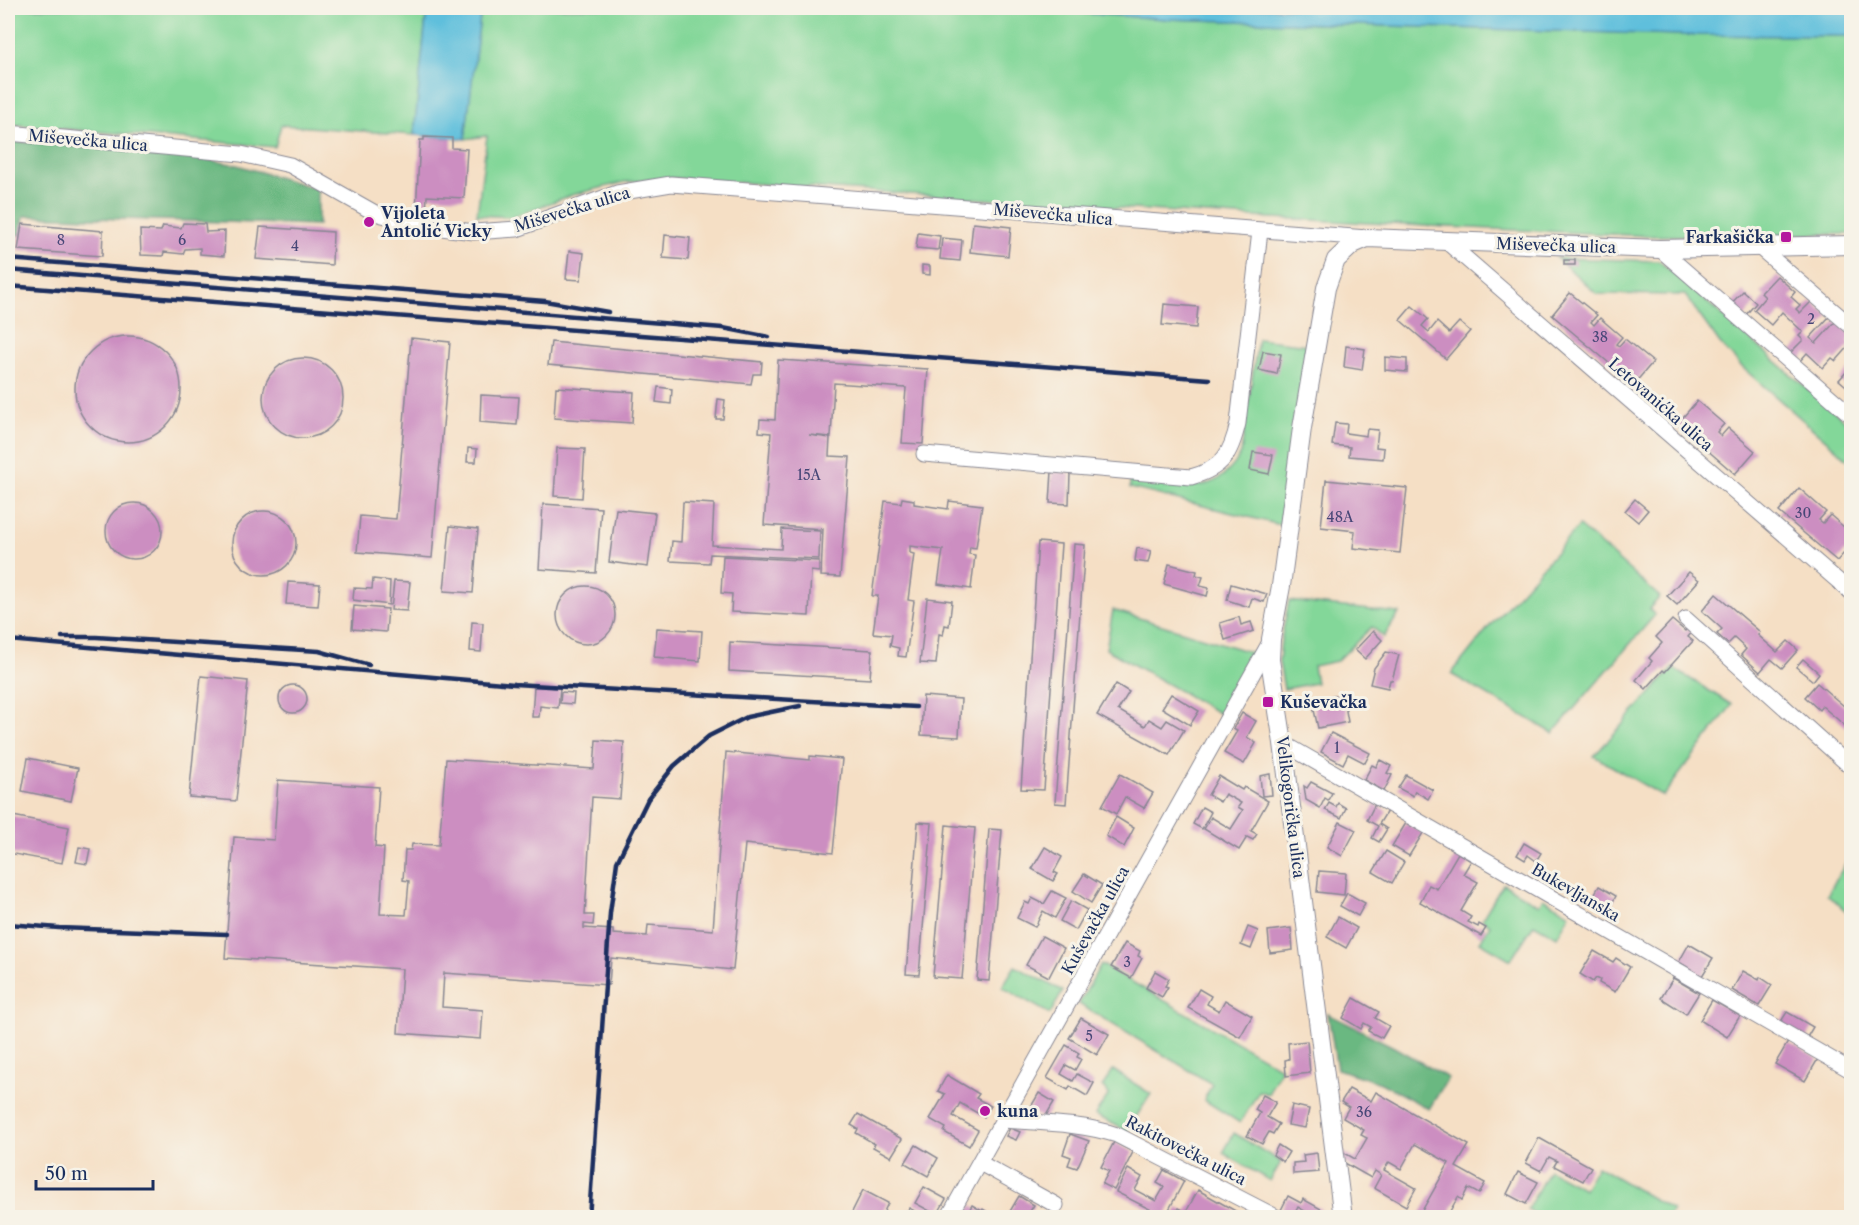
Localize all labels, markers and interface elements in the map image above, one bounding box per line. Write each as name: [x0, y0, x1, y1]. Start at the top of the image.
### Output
street label: Miševečka ulica: [27, 125, 149, 155]
street label: Miševečka ulica: [512, 182, 633, 236]
street label: Miševečka ulica: [992, 199, 1114, 229]
place label: Vijoleta Antolić Vicky: [380, 203, 493, 241]
marker: Vijoleta Antolić Vicky: [362, 215, 376, 229]
place label: Farkašička: [1686, 227, 1775, 247]
marker: Farkašička: [1779, 230, 1793, 244]
house number: 8: [57, 231, 65, 249]
house number: 6: [178, 231, 186, 249]
street label: Miševečka ulica: [1496, 233, 1617, 257]
house number: 4: [291, 237, 299, 255]
house number: 2: [1807, 310, 1815, 328]
house number: 38: [1592, 328, 1608, 346]
street label: Letovanićka ulica: [1605, 353, 1718, 455]
house number: 15A: [797, 466, 822, 484]
house number: 30: [1795, 504, 1811, 522]
house number: 48A: [1327, 508, 1354, 526]
place label: Kuševačka: [1280, 692, 1368, 712]
marker: Kuševačka: [1261, 695, 1275, 709]
street label: Velikogorička ulica: [1272, 734, 1310, 880]
house number: 1: [1334, 739, 1340, 757]
street label: Bukevljanska: [1528, 859, 1624, 926]
street label: Kuševačka ulica: [1057, 862, 1133, 978]
house number: 3: [1123, 953, 1131, 971]
house number: 5: [1085, 1027, 1093, 1045]
place label: kuna: [997, 1101, 1039, 1121]
house number: 36: [1356, 1103, 1372, 1121]
marker: kuna: [978, 1104, 992, 1118]
street label: Rakitovečka ulica: [1122, 1111, 1250, 1189]
scale bar: [36, 1153, 153, 1191]
text: 50 m: [45, 1163, 88, 1185]

